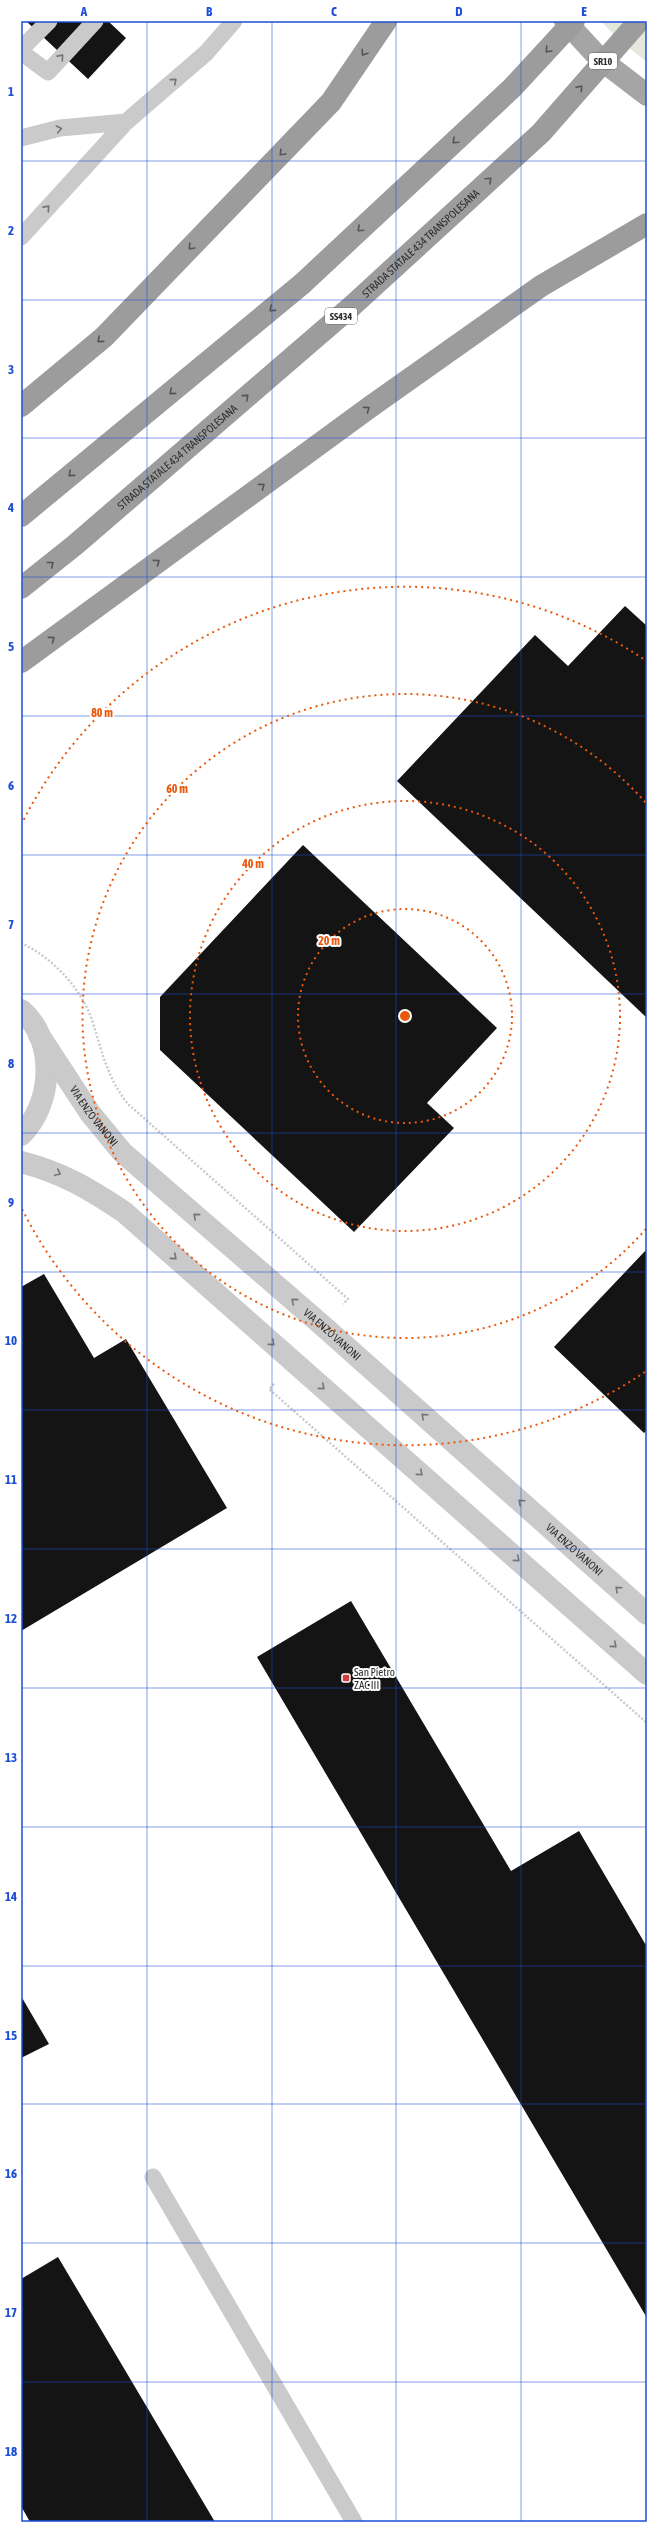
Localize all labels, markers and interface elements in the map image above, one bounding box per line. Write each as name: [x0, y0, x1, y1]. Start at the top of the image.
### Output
text: A: [80, 4, 88, 19]
text: B: [206, 4, 213, 19]
text: C: [331, 4, 337, 19]
text: D: [455, 4, 463, 19]
text: E: [581, 4, 587, 19]
one-way arrow: [546, 45, 553, 52]
one-way arrow: [362, 49, 369, 56]
road number: SR10: [589, 53, 617, 69]
one-way arrow: [57, 54, 64, 62]
one-way arrow: [169, 79, 176, 86]
text: 1: [8, 84, 14, 99]
one-way arrow: [576, 85, 583, 92]
one-way arrow: [56, 125, 62, 134]
one-way arrow: [453, 136, 460, 143]
one-way arrow: [279, 148, 286, 156]
one-way arrow: [484, 177, 492, 185]
street label: STRADA STATALE 434 TRANSPOLESANA: [360, 186, 482, 300]
one-way arrow: [43, 205, 50, 213]
text: 2: [8, 223, 14, 238]
one-way arrow: [357, 225, 365, 232]
one-way arrow: [188, 242, 196, 250]
one-way arrow: [269, 304, 276, 311]
road number: SS434: [325, 308, 357, 324]
one-way arrow: [98, 335, 105, 342]
text: 3: [8, 362, 14, 377]
one-way arrow: [169, 387, 176, 394]
one-way arrow: [241, 395, 249, 402]
street label: STRADA STATALE 434 TRANSPOLESANA: [115, 402, 240, 512]
one-way arrow: [363, 406, 370, 414]
one-way arrow: [69, 470, 76, 477]
one-way arrow: [258, 483, 265, 490]
text: 4: [7, 500, 14, 515]
one-way arrow: [153, 560, 160, 567]
one-way arrow: [47, 561, 54, 568]
one-way arrow: [48, 637, 55, 644]
text: 5: [8, 639, 14, 654]
text: 80 m: [91, 706, 113, 720]
text: 6: [8, 778, 14, 793]
text: 60 m: [166, 782, 188, 796]
text: 40 m: [241, 857, 264, 871]
text: 7: [8, 917, 14, 932]
text: 20 m: [318, 934, 340, 948]
centre of rings: [398, 1009, 412, 1023]
text: 8: [8, 1056, 14, 1071]
street label: VIA ENZO VANONI: [68, 1084, 121, 1148]
one-way arrow: [54, 1168, 62, 1176]
text: 9: [8, 1195, 14, 1210]
one-way arrow: [193, 1213, 200, 1220]
one-way arrow: [170, 1252, 177, 1259]
one-way arrow: [291, 1298, 299, 1306]
street label: VIA ENZO VANONI: [301, 1306, 363, 1363]
text: 10: [5, 1333, 17, 1348]
one-way arrow: [267, 1338, 275, 1345]
one-way arrow: [317, 1382, 325, 1390]
one-way arrow: [421, 1413, 428, 1420]
one-way arrow: [415, 1469, 422, 1476]
text: 11: [5, 1472, 17, 1487]
one-way arrow: [518, 1500, 526, 1507]
street label: VIA ENZO VANONI: [544, 1521, 605, 1578]
one-way arrow: [512, 1555, 520, 1562]
one-way arrow: [615, 1586, 623, 1593]
text: 12: [5, 1611, 17, 1626]
one-way arrow: [610, 1641, 617, 1648]
place label: San Pietro ZAC III: [354, 1666, 395, 1691]
marker: San Pietro ZAC III: [341, 1673, 351, 1683]
text: 13: [5, 1750, 17, 1765]
text: 14: [5, 1889, 17, 1904]
text: 15: [5, 2028, 17, 2043]
text: 16: [5, 2166, 17, 2181]
text: 17: [5, 2305, 17, 2320]
text: 18: [5, 2444, 17, 2459]

